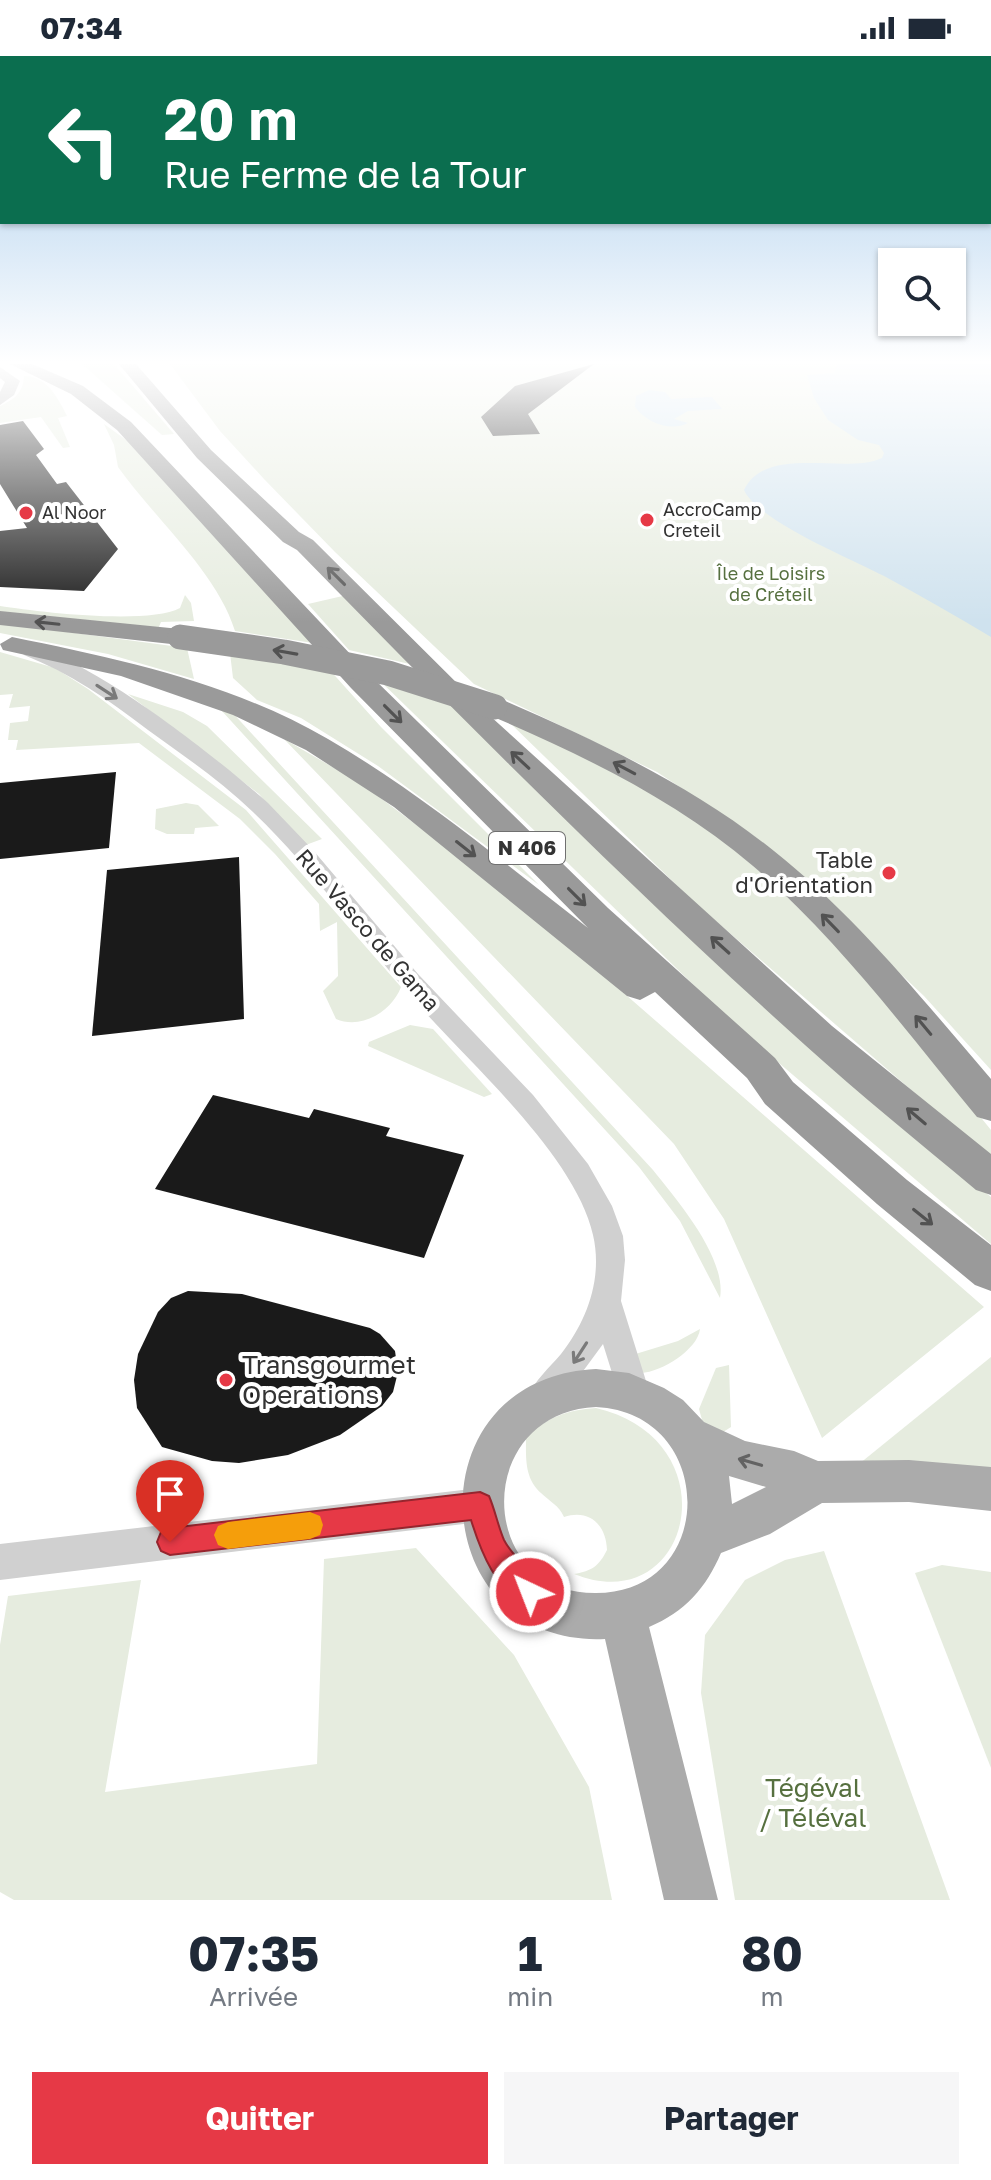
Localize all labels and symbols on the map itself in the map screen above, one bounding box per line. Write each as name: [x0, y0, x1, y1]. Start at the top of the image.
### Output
place label: AccroCamp Creteil: [663, 498, 762, 541]
place label: Al Noor: [42, 501, 106, 523]
marker: Al Noor: [17, 504, 35, 522]
marker: AccroCamp Creteil: [638, 511, 656, 529]
park label: Île de Loisirs de Créteil: [716, 562, 825, 605]
one-way arrow: [327, 567, 346, 586]
one-way arrow: [34, 615, 61, 630]
one-way arrow: [272, 644, 298, 659]
one-way arrow: [95, 684, 117, 701]
one-way arrow: [383, 704, 402, 723]
one-way arrow: [511, 751, 531, 770]
one-way arrow: [612, 759, 636, 775]
road number: N 406: [489, 832, 565, 864]
one-way arrow: [455, 840, 476, 858]
street label: Rue Vasco de Gama: [291, 843, 446, 1016]
place label: Table d'Orientation: [735, 846, 873, 898]
marker: Table d'Orientation: [880, 864, 898, 882]
one-way arrow: [567, 887, 586, 906]
one-way arrow: [821, 913, 840, 933]
one-way arrow: [710, 937, 730, 955]
one-way arrow: [914, 1015, 932, 1036]
one-way arrow: [906, 1107, 926, 1125]
one-way arrow: [912, 1208, 933, 1225]
one-way arrow: [571, 1342, 588, 1364]
place label: Transgourmet Operations: [242, 1349, 416, 1410]
marker: Transgourmet Operations: [217, 1371, 235, 1389]
one-way arrow: [737, 1453, 763, 1468]
pin: [136, 1460, 204, 1542]
position arrow: [488, 1550, 572, 1634]
park label: Tégéval / Téléval: [759, 1772, 867, 1833]

